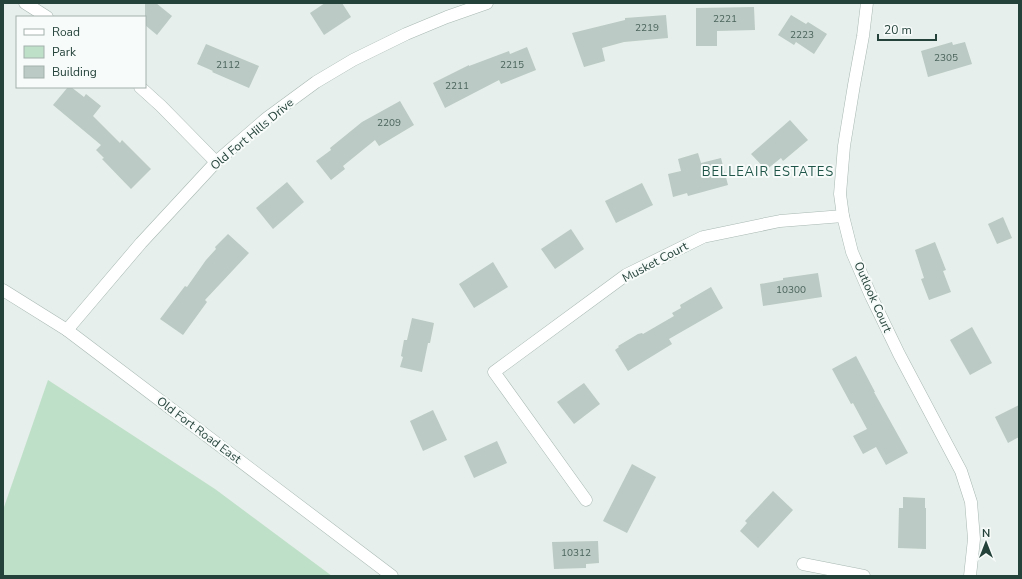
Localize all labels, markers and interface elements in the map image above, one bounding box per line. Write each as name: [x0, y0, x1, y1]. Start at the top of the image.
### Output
house number: 2221: [713, 12, 737, 26]
legend: [16, 16, 146, 88]
scale bar: [878, 16, 936, 42]
house number: 2219: [635, 21, 659, 35]
text: 20 m: [884, 22, 912, 38]
text: Road: [52, 24, 80, 40]
house number: 2223: [790, 28, 814, 42]
text: Park: [52, 44, 77, 60]
house number: 2305: [934, 51, 958, 65]
house number: 2112: [216, 58, 240, 72]
house number: 2215: [500, 58, 524, 72]
text: Building: [52, 64, 97, 80]
house number: 2211: [445, 79, 469, 93]
street label: Old Fort Hills Drive: [207, 94, 297, 174]
house number: 2209: [377, 116, 401, 130]
district label: BELLEAIR ESTATES: [702, 163, 834, 181]
street label: Musket Court: [619, 238, 691, 286]
street label: Outlook Court: [850, 259, 896, 336]
house number: 10300: [776, 283, 806, 297]
street label: Old Fort Road East: [154, 393, 245, 468]
north arrow: [966, 523, 1006, 563]
text: N: [982, 526, 990, 541]
house number: 10312: [561, 546, 591, 560]

